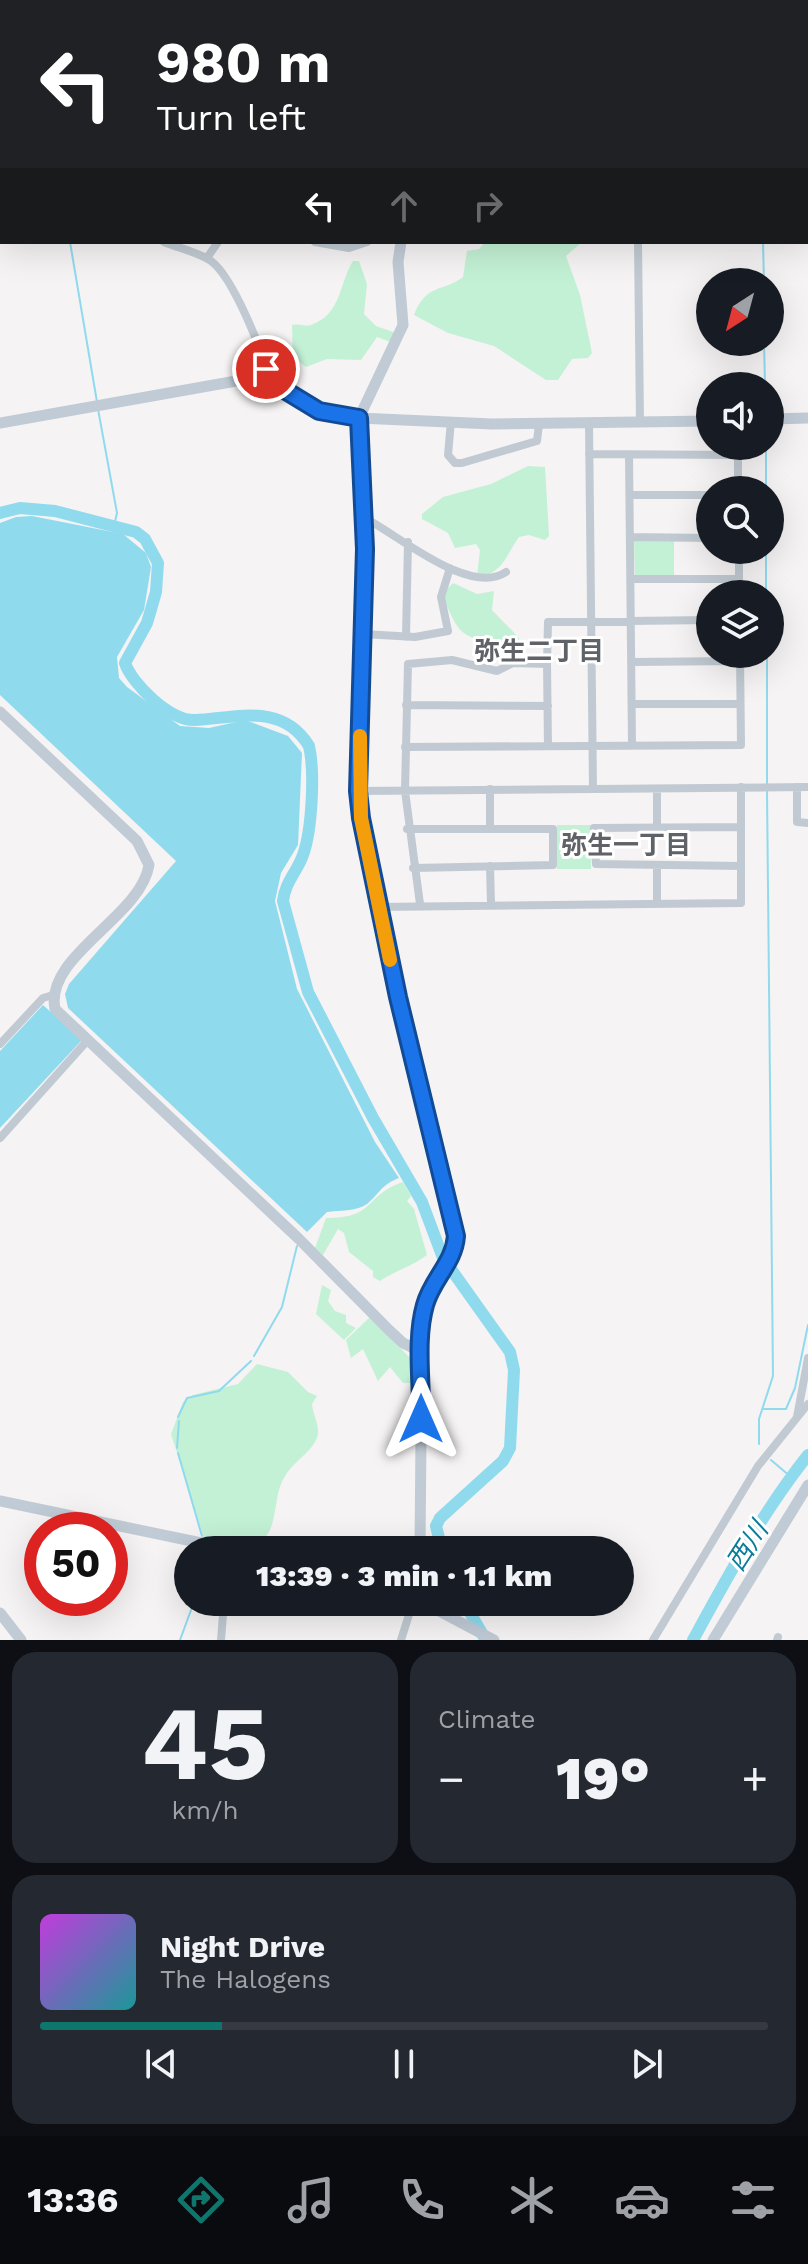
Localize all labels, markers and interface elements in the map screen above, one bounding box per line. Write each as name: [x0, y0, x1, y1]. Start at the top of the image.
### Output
text: 980 m: [156, 30, 330, 96]
icon: left: [24, 32, 128, 136]
text: Turn left: [156, 97, 306, 139]
icon: left: [298, 184, 342, 228]
icon: ahead: [382, 184, 426, 228]
icon: right: [466, 184, 510, 228]
north arrow: [696, 268, 784, 356]
map controls: [696, 268, 784, 668]
pin: [232, 335, 300, 403]
icon: arrive: [244, 347, 288, 391]
button: sound: [696, 372, 784, 460]
button: search: [696, 476, 784, 564]
button: layers: [696, 580, 784, 668]
district label: 弥生二丁目: [474, 636, 604, 666]
district label: 弥生一丁目: [561, 830, 691, 860]
position arrow: [379, 1377, 463, 1461]
speed limit sign: 50: [24, 1512, 128, 1616]
water label: 西川: [720, 1514, 775, 1576]
text: 13:39 · 3 min · 1.1 km: [256, 1558, 552, 1593]
text: 45: [141, 1682, 269, 1804]
text: Climate: [438, 1704, 536, 1734]
text: 19°: [556, 1743, 650, 1814]
text: −: [438, 1753, 465, 1805]
text: +: [741, 1753, 768, 1805]
text: km/h: [172, 1795, 238, 1825]
text: Night Drive: [160, 1929, 325, 1964]
text: The Halogens: [160, 1964, 331, 1994]
icon: previous: [139, 2042, 183, 2086]
icon: pause: [382, 2042, 426, 2086]
icon: next: [625, 2042, 669, 2086]
icon: directions: [173, 2172, 229, 2228]
icon: music: [283, 2172, 339, 2228]
icon: phone: [394, 2172, 450, 2228]
icon: climate: [504, 2172, 560, 2228]
icon: car: [614, 2172, 670, 2228]
icon: filters: [725, 2172, 781, 2228]
text: 13:36: [27, 2179, 118, 2221]

